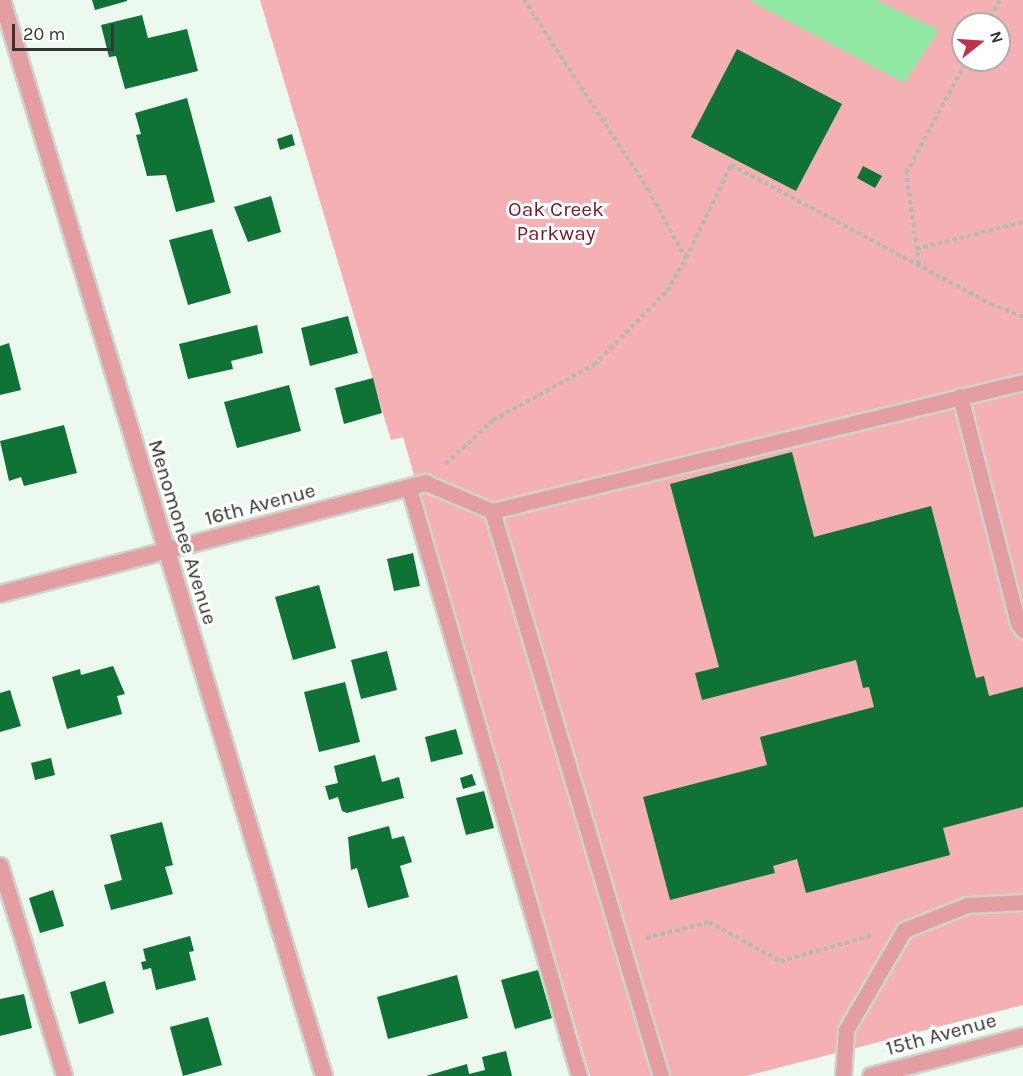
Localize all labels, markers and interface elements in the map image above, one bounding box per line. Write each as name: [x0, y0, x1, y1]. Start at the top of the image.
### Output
scale bar: [15, 12, 117, 50]
north arrow: [951, 12, 1011, 72]
text: 20 m: [23, 23, 65, 45]
text: N: [986, 29, 1008, 45]
park label: Oak Creek Parkway: [508, 196, 604, 246]
street label: Menomonee Avenue: [143, 436, 223, 628]
street label: 16th Avenue: [202, 477, 318, 531]
street label: 15th Avenue: [883, 1007, 999, 1061]

